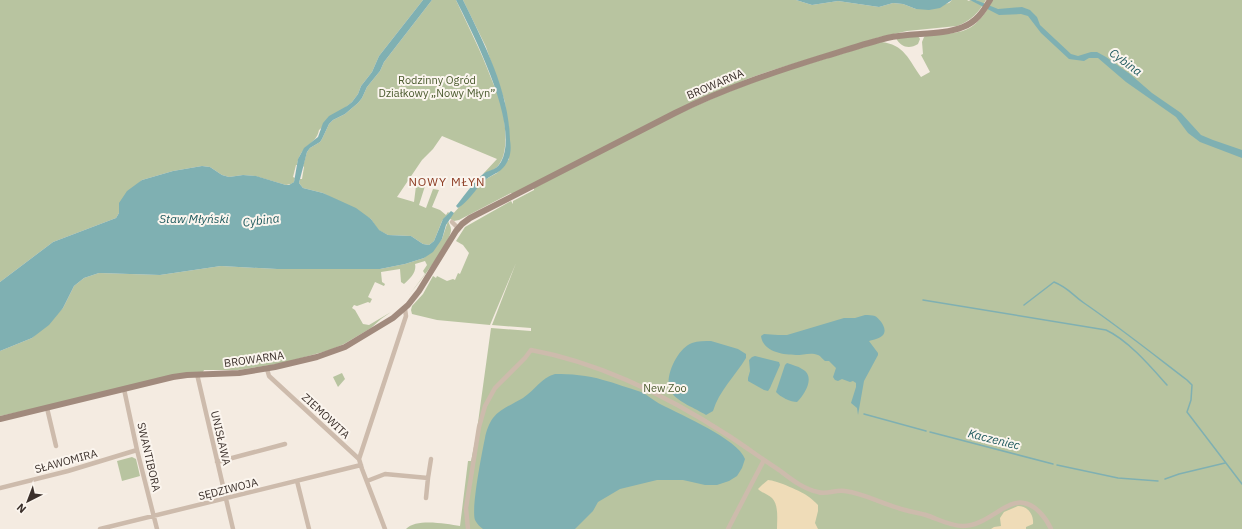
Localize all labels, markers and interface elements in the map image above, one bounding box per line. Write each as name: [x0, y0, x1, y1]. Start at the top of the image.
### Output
water label: Cybina: [1107, 45, 1145, 79]
street label: BROWARNA: [684, 66, 746, 102]
park label: Rodzinny Ogród Działkowy „Nowy Młyn”: [379, 73, 495, 100]
district label: NOWY MŁYN: [408, 174, 486, 189]
water label: Cybina: [242, 210, 280, 230]
water label: Staw Młyński: [159, 211, 230, 226]
street label: BROWARNA: [223, 348, 285, 370]
park label: New Zoo: [643, 381, 687, 395]
street label: ZIEMOWITA: [299, 390, 353, 442]
street label: UNISŁAWA: [208, 409, 234, 467]
street label: SWANTIBORA: [134, 421, 164, 493]
water label: Kaczeniec: [966, 425, 1022, 453]
street label: SŁAWOMIRA: [33, 446, 99, 476]
street label: SĘDZIWOJA: [197, 475, 259, 503]
north arrow: [8, 481, 48, 521]
text: N: [14, 501, 29, 516]

